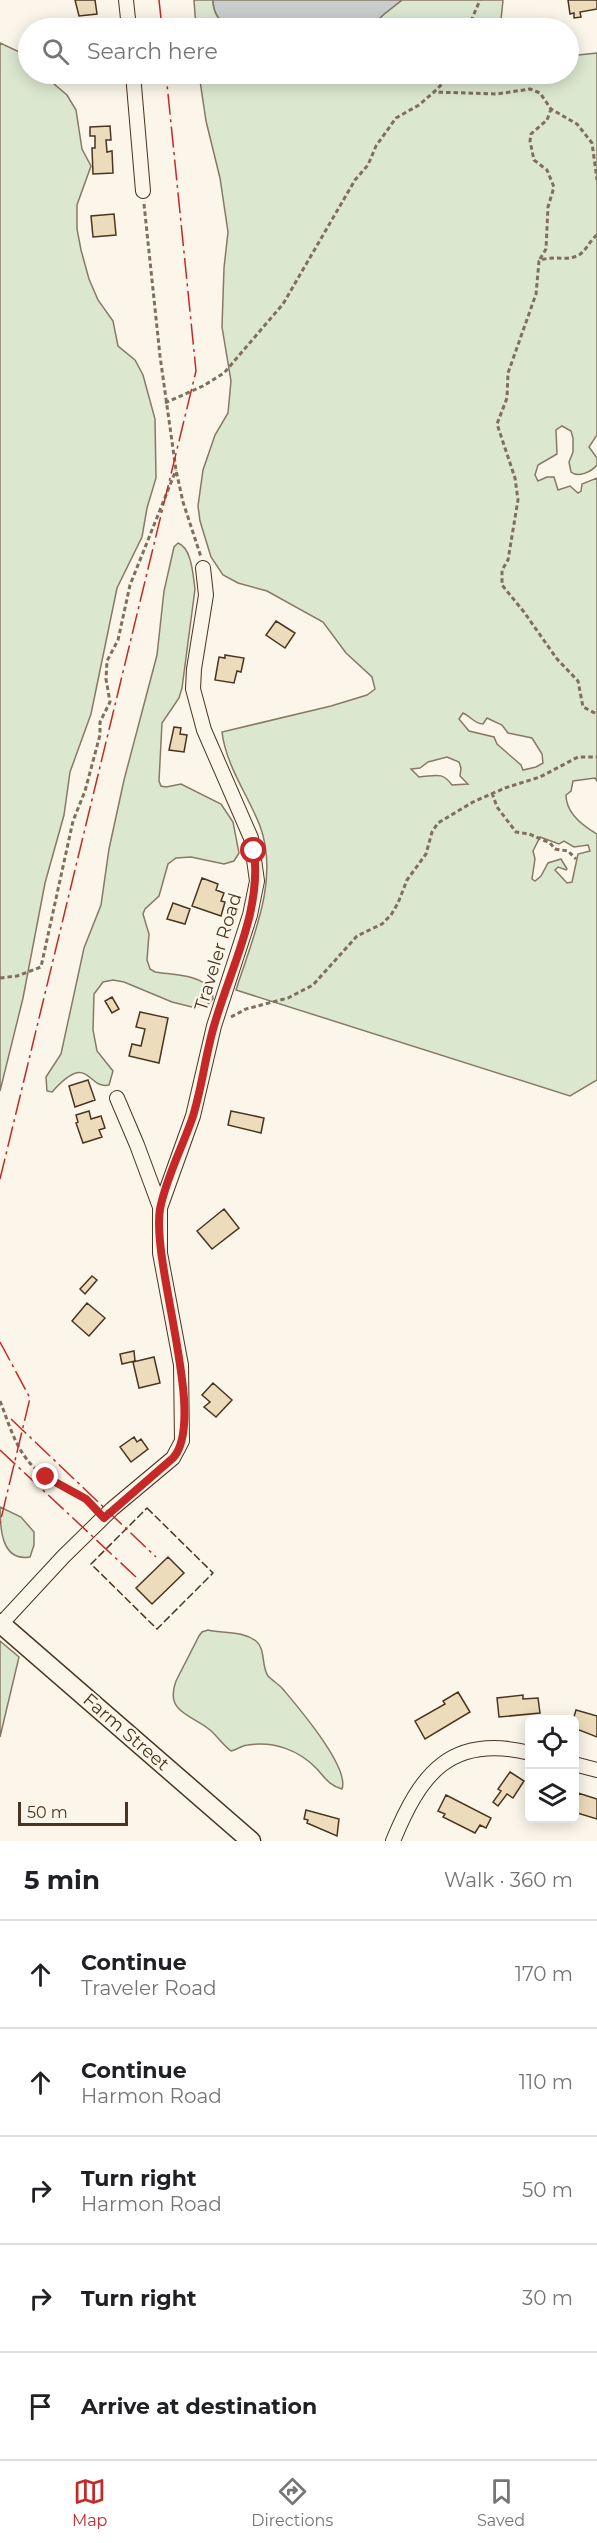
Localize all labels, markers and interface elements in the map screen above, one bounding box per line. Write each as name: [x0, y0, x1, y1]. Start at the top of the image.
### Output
search box: [18, 18, 579, 84]
icon: search: [39, 35, 72, 68]
text: Search here: [87, 38, 218, 65]
route start: [240, 837, 266, 863]
street label: Traveler Road: [190, 890, 246, 1014]
route end: [32, 1463, 58, 1489]
street label: Farm Street: [78, 1689, 174, 1775]
map controls: [525, 1715, 579, 1823]
button: locate: [525, 1715, 579, 1769]
button: layers: [525, 1769, 579, 1823]
scale bar: [18, 1799, 128, 1826]
text: 50 m: [27, 1803, 68, 1822]
text: 5 min: [24, 1864, 100, 1896]
text: Walk · 360 m: [444, 1868, 573, 1892]
text: Continue: [81, 1949, 187, 1976]
icon: ahead: [24, 1958, 57, 1991]
text: 170 m: [515, 1962, 573, 1986]
text: Traveler Road: [81, 1976, 217, 2000]
text: Continue: [81, 2057, 187, 2084]
icon: ahead: [24, 2066, 57, 2099]
text: 110 m: [519, 2070, 573, 2094]
text: Harmon Road: [81, 2084, 222, 2108]
text: Turn right: [81, 2165, 196, 2192]
icon: right: [24, 2174, 57, 2207]
text: 50 m: [522, 2178, 573, 2202]
text: Harmon Road: [81, 2192, 222, 2216]
icon: right: [24, 2282, 57, 2315]
text: Turn right: [81, 2285, 196, 2312]
text: 30 m: [522, 2286, 573, 2310]
icon: arrive: [24, 2390, 57, 2423]
text: Arrive at destination: [81, 2393, 317, 2420]
tab: Map: [72, 2475, 107, 2530]
tab: Directions: [251, 2475, 333, 2530]
tab: Saved: [477, 2475, 525, 2530]

